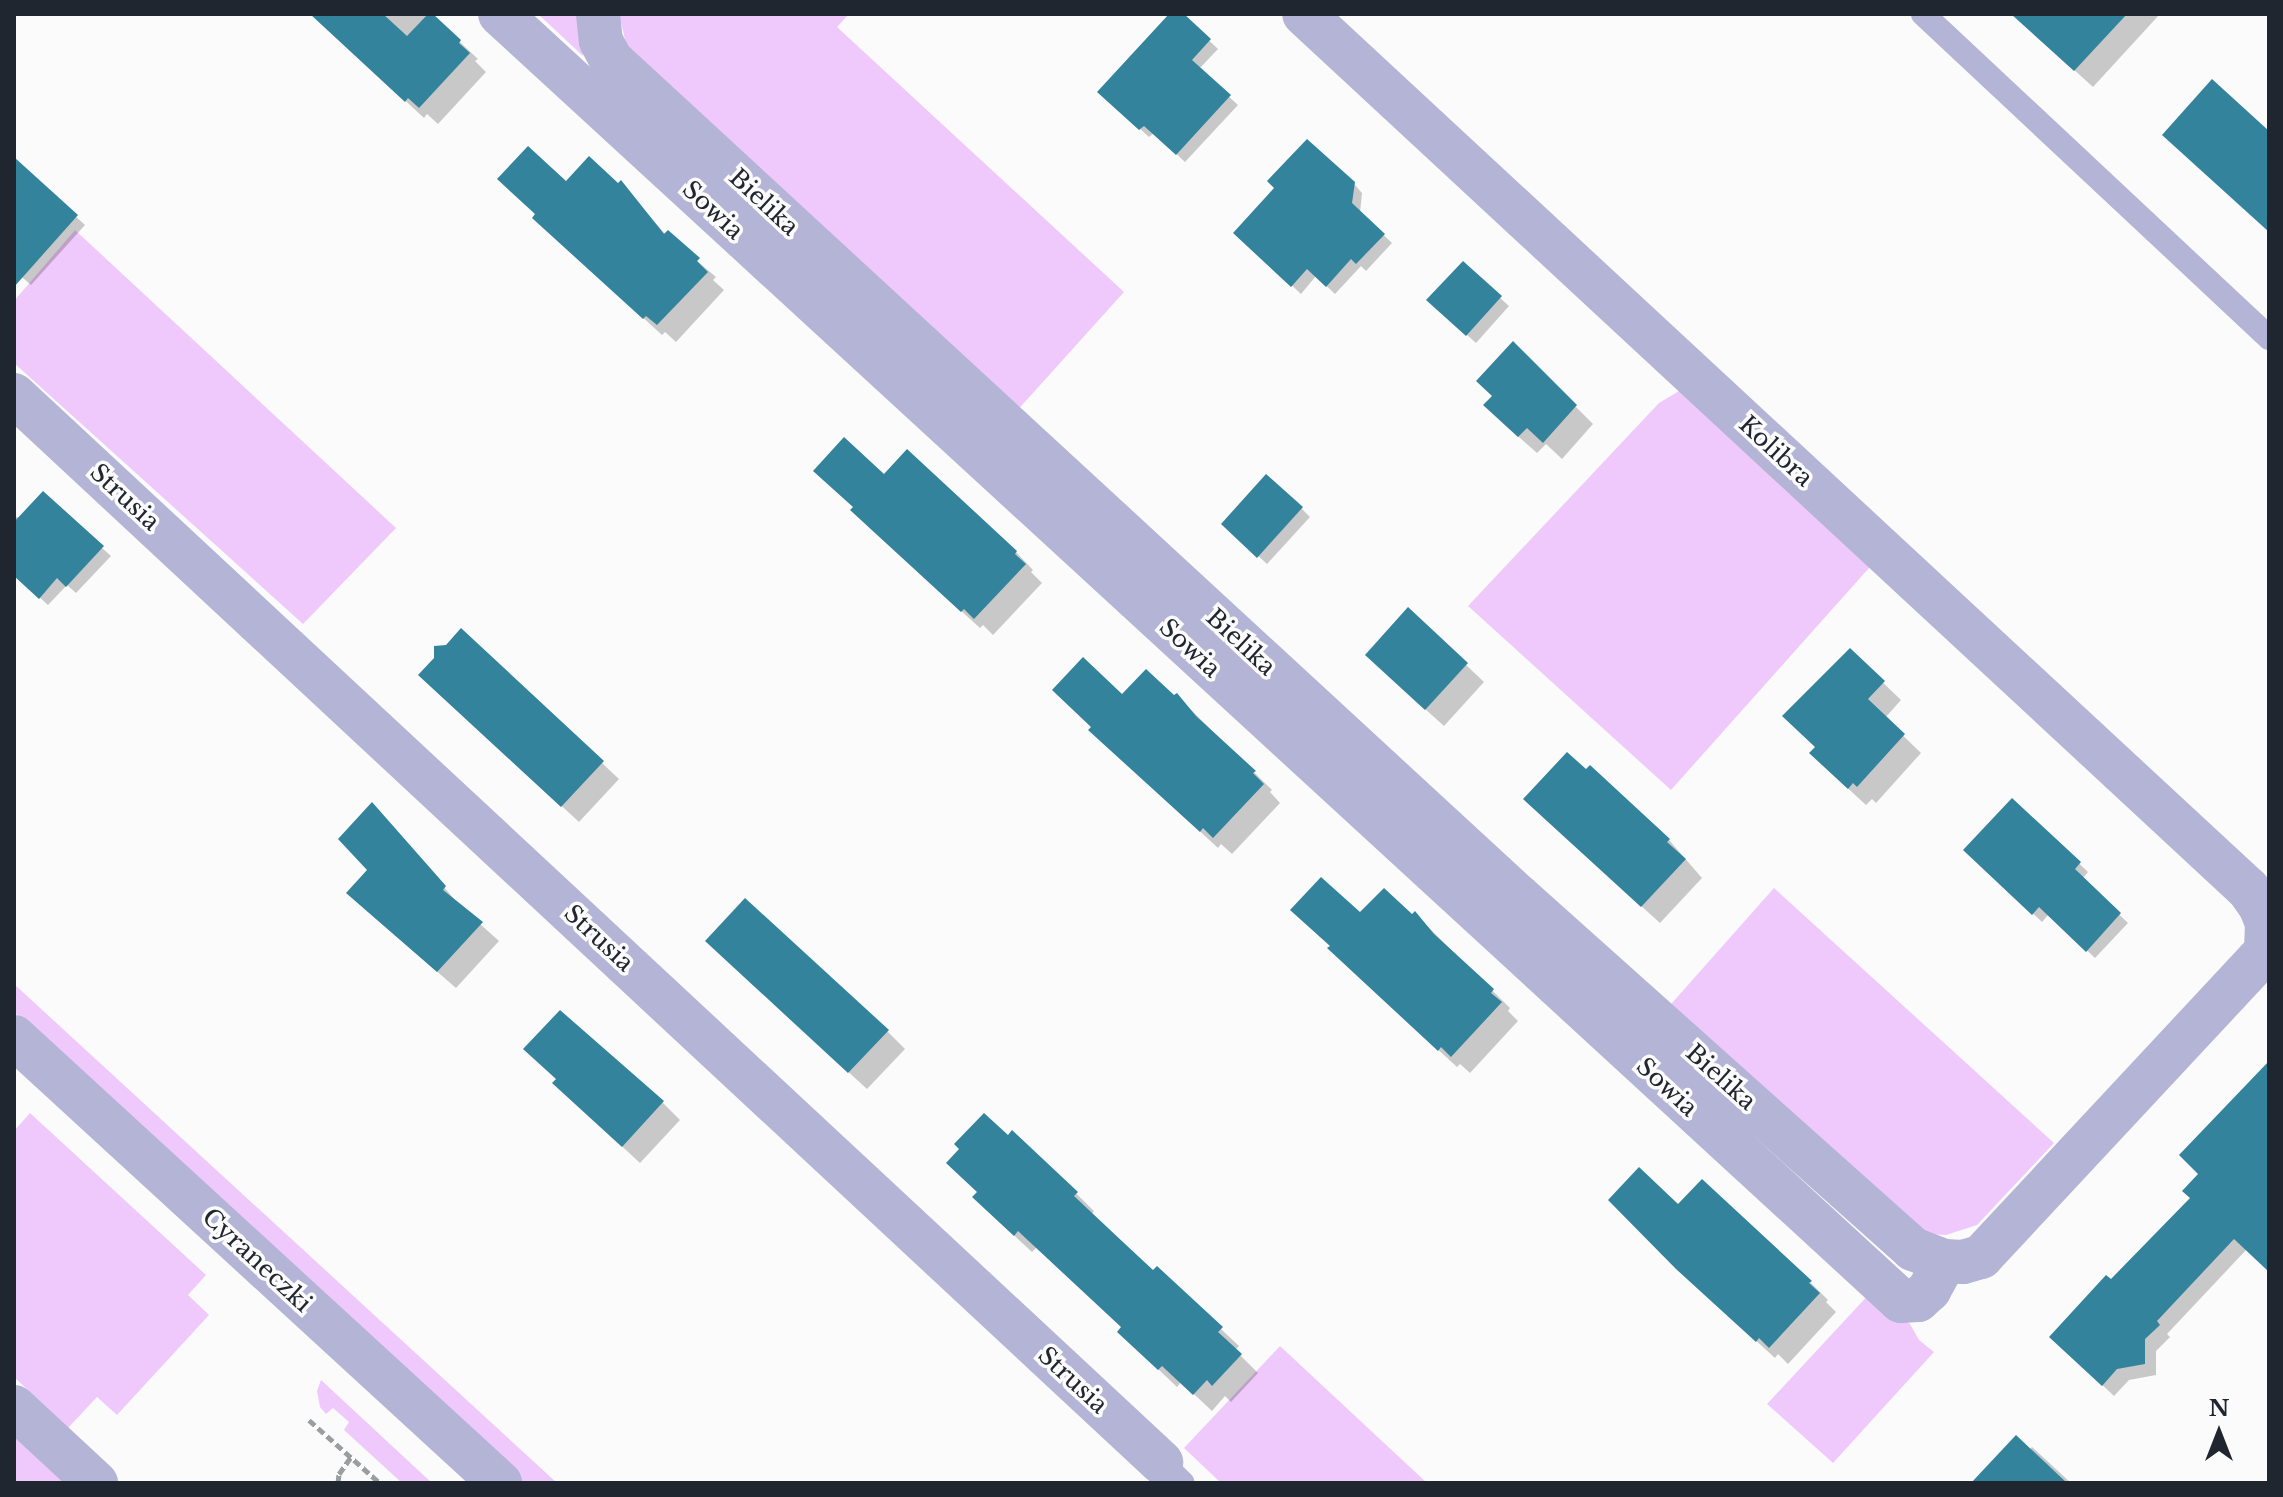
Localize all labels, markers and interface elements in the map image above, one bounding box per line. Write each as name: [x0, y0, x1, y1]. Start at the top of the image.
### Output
street label: Bielika: [723, 163, 805, 241]
street label: Sowia: [677, 175, 749, 245]
street label: Kolibra: [1733, 410, 1819, 492]
street label: Strusia: [84, 458, 166, 536]
street label: Bielika: [1200, 603, 1282, 681]
street label: Sowia: [1154, 613, 1226, 683]
street label: Strusia: [558, 899, 640, 977]
street label: Bielika: [1680, 1038, 1762, 1116]
street label: Sowia: [1631, 1052, 1703, 1122]
street label: Cyraneczki: [196, 1202, 318, 1318]
street label: Strusia: [1032, 1341, 1114, 1419]
north arrow: [2179, 1393, 2259, 1473]
text: N: [2209, 1395, 2229, 1422]

